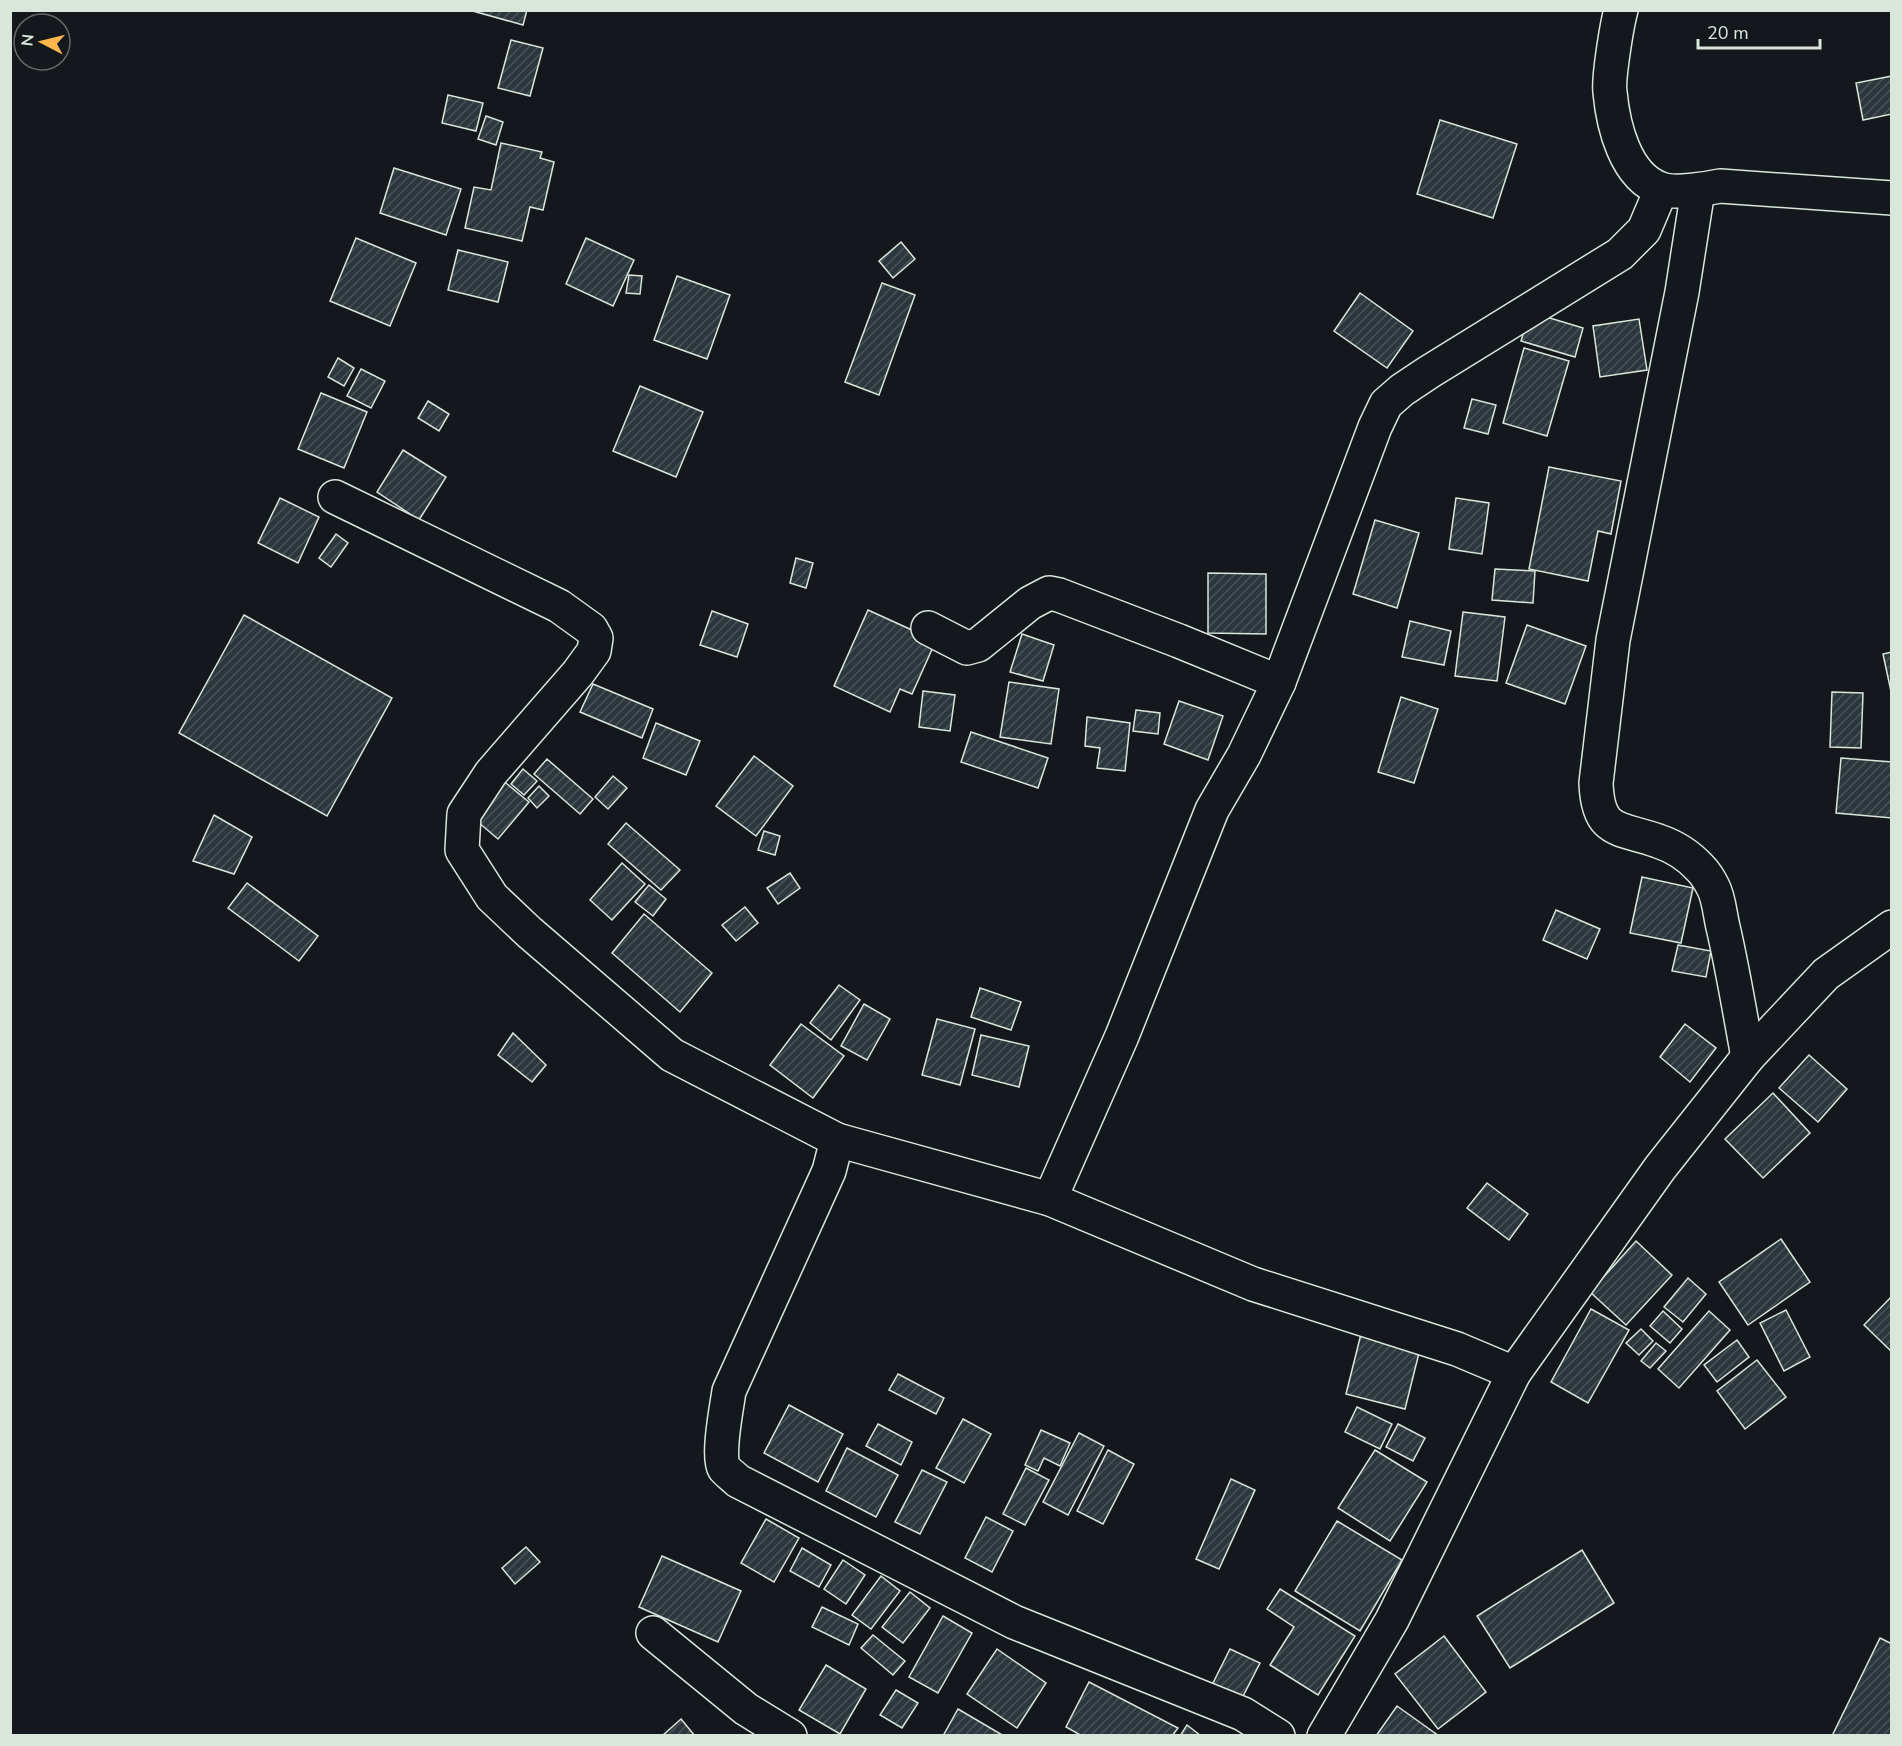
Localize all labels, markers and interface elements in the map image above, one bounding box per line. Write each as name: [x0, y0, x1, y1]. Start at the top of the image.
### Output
north arrow: [12, 12, 72, 72]
scale bar: [1698, 12, 1820, 50]
text: 20 m: [1707, 21, 1749, 45]
text: N: [16, 33, 40, 48]

